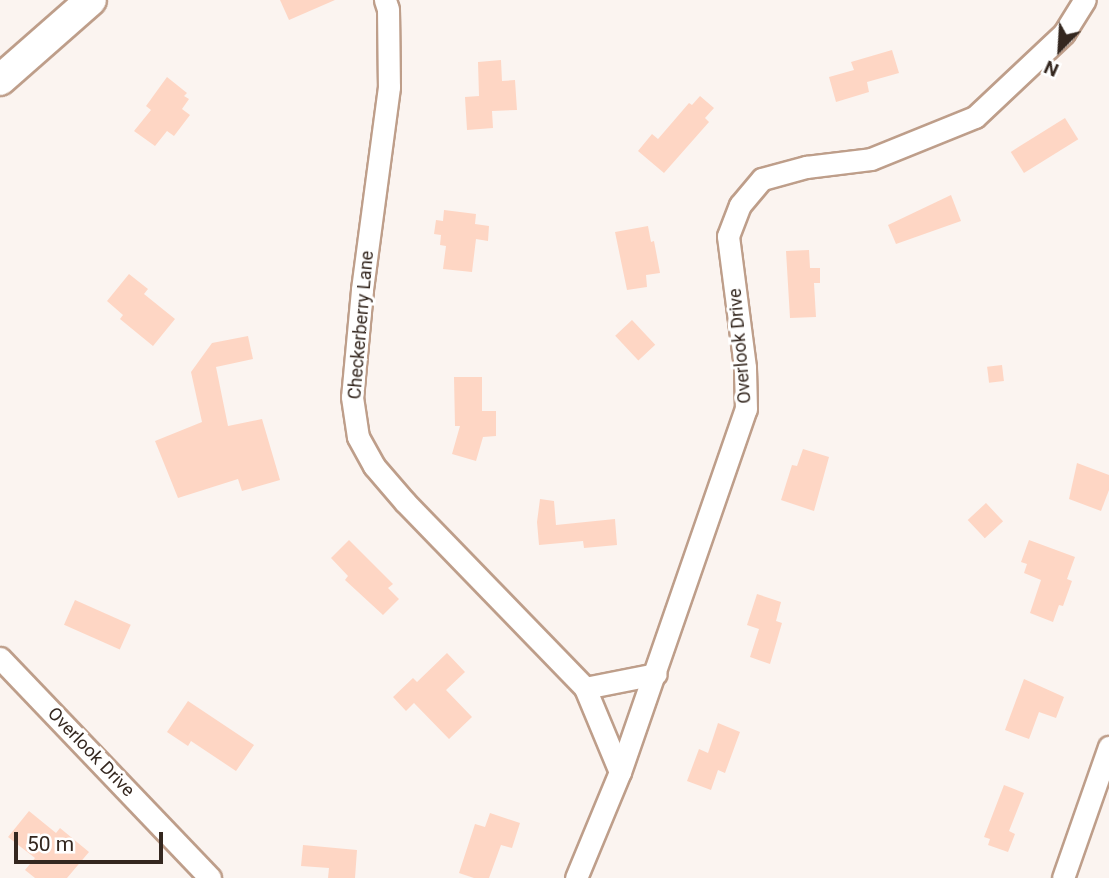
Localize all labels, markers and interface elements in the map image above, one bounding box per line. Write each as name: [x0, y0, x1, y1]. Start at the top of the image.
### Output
north arrow: [1025, 14, 1095, 84]
text: N: [1040, 55, 1062, 82]
street label: Checkerberry Lane: [344, 250, 378, 400]
street label: Overlook Drive: [724, 287, 756, 405]
street label: Overlook Drive: [43, 703, 139, 801]
scale bar: [18, 818, 166, 862]
text: 50 m: [27, 832, 74, 856]

